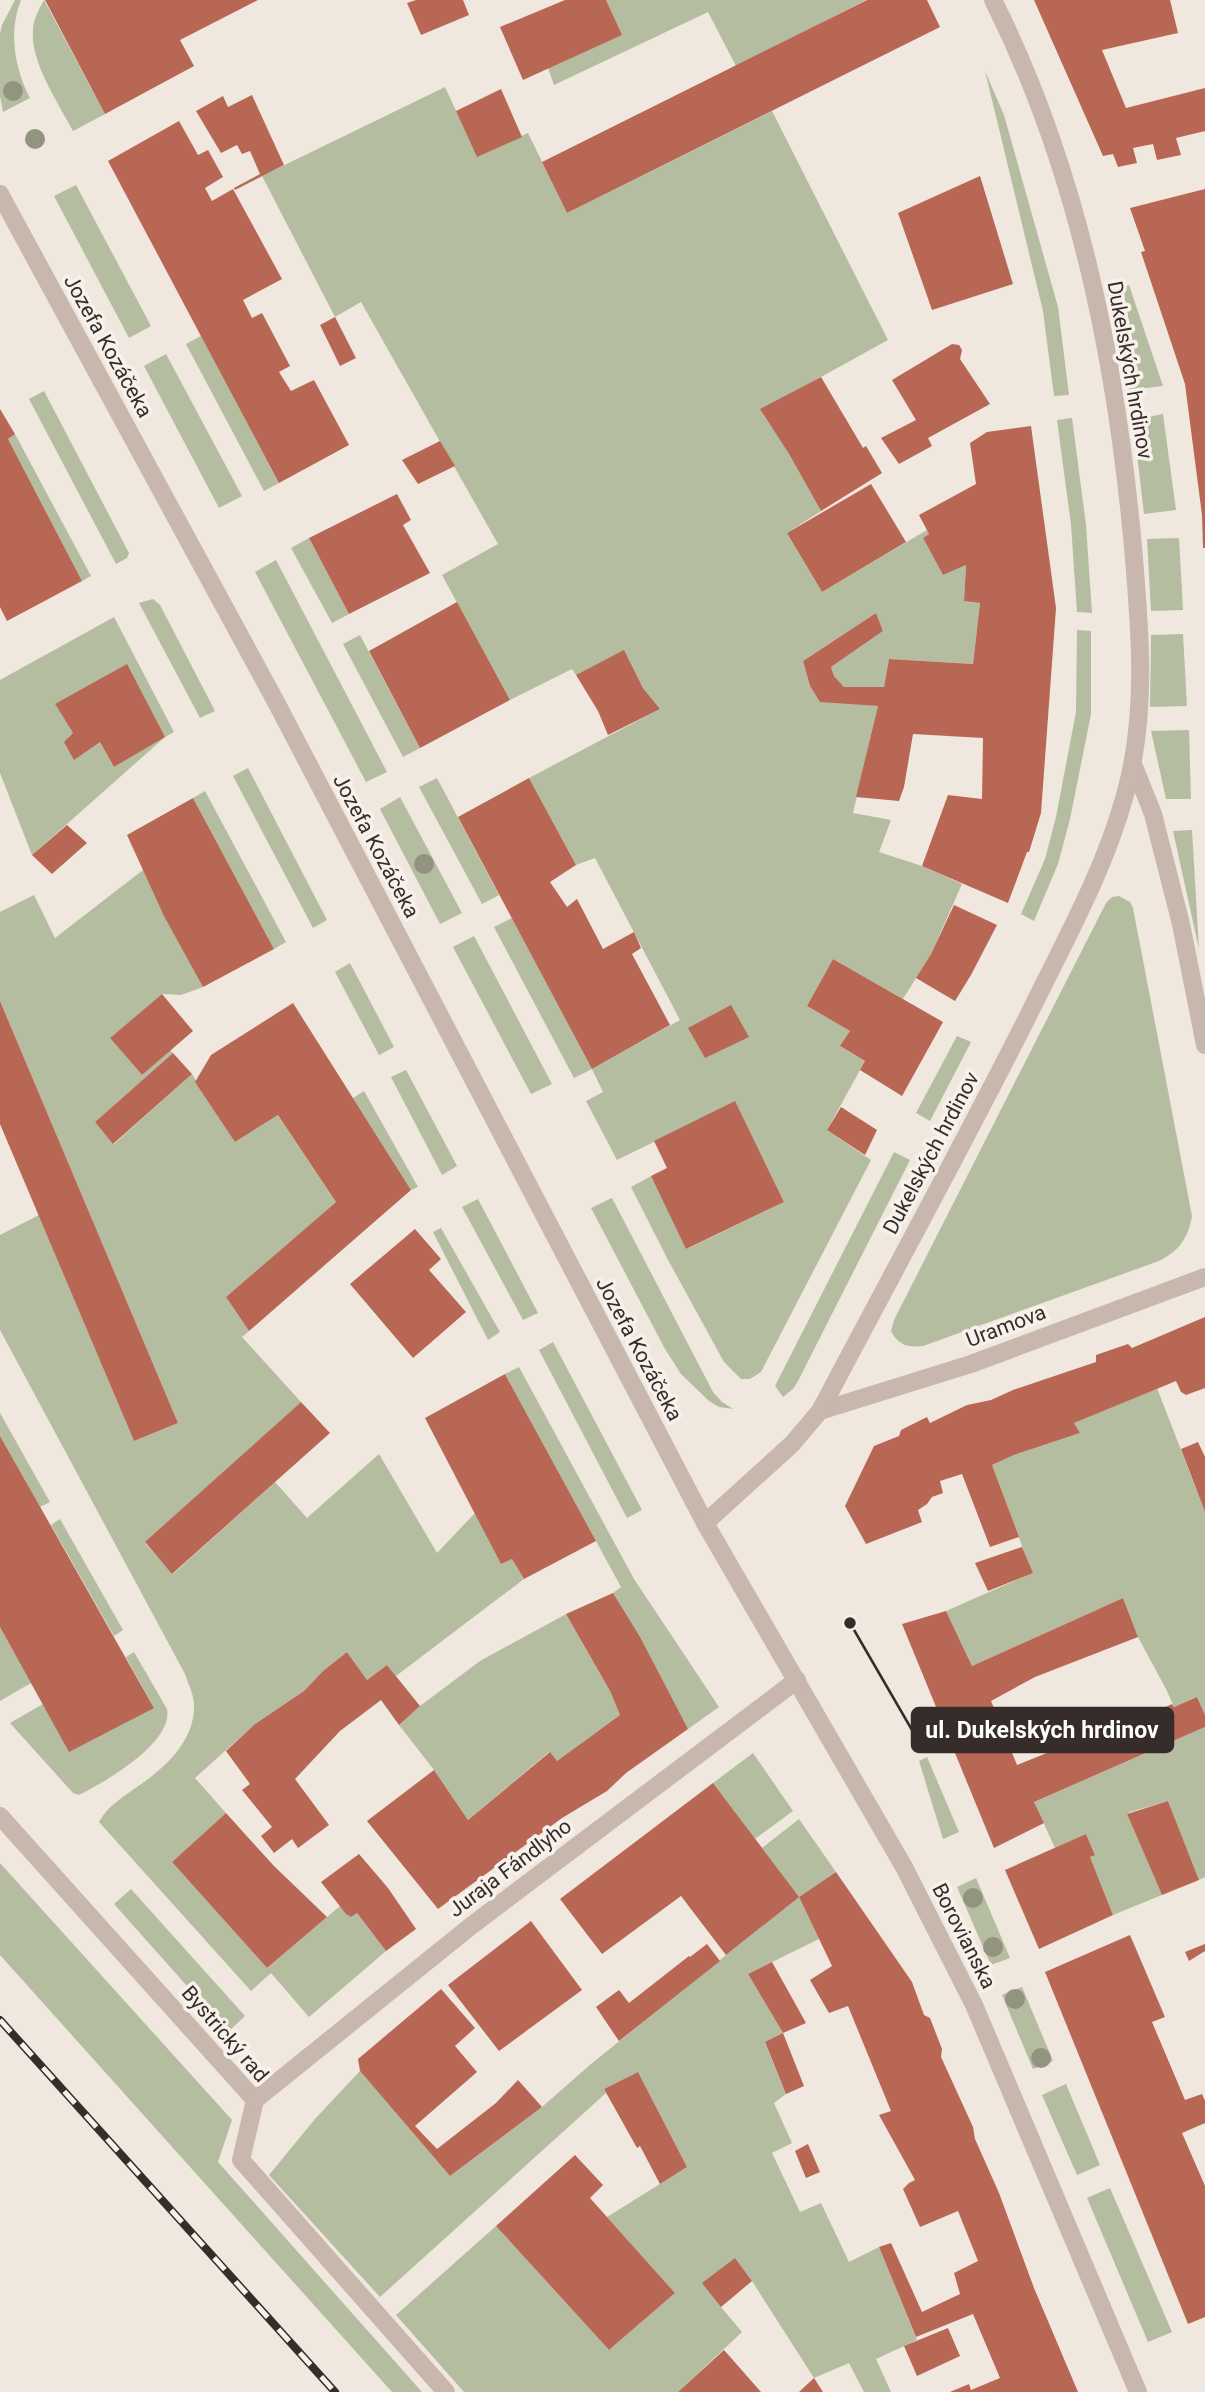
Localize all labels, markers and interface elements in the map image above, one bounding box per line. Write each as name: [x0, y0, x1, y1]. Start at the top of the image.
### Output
street label: Jozefa Kozáčeka: [59, 270, 157, 422]
street label: Dukelských hrdinov: [1103, 279, 1157, 461]
street label: Jozefa Kozáčeka: [328, 770, 424, 922]
street label: Dukelských hrdinov: [878, 1068, 984, 1238]
street label: Jozefa Kozáčeka: [591, 1273, 687, 1425]
street label: Uramova: [963, 1300, 1049, 1352]
callout: ul. Dukelských hrdinov: [912, 1708, 1173, 1752]
text: ul. Dukelských hrdinov: [925, 1717, 1159, 1744]
street label: Juraja Fándlyho: [444, 1814, 576, 1922]
street label: Borovianska: [927, 1879, 1001, 1993]
street label: Bystrický rad: [177, 1981, 273, 2087]

